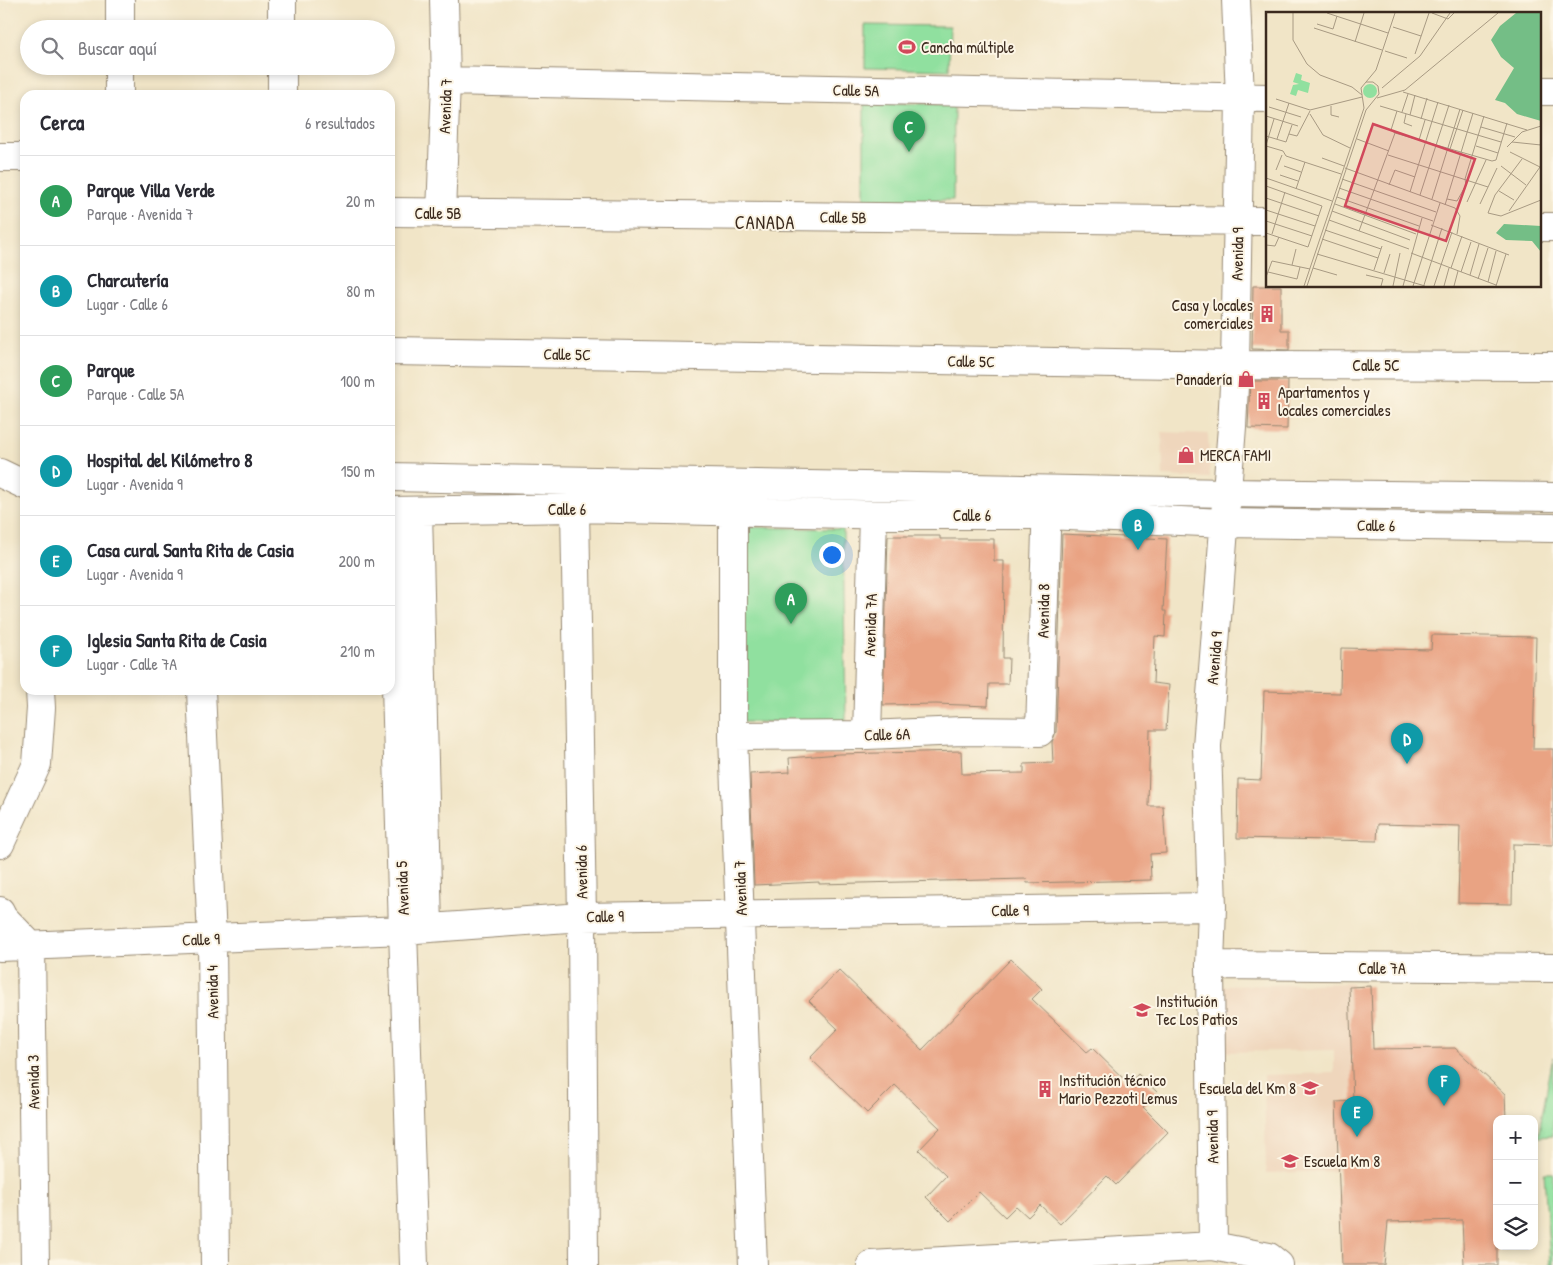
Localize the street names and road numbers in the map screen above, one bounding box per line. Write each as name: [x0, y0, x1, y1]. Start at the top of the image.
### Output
street label: Avenida 7: [433, 78, 457, 134]
street label: Calle 5A: [833, 79, 880, 101]
street label: Calle 5B: [415, 202, 461, 224]
street label: Calle 5B: [819, 206, 867, 228]
street label: Avenida 9: [1226, 227, 1248, 281]
street label: Calle 5C: [543, 343, 591, 365]
street label: Calle 5C: [947, 350, 995, 372]
street label: Calle 5C: [1352, 354, 1400, 376]
street label: Calle 6: [548, 498, 586, 520]
street label: Calle 6: [953, 504, 991, 526]
street label: Calle 6: [1357, 514, 1395, 536]
street label: Avenida 8: [1032, 583, 1054, 638]
street label: Avenida 7A: [858, 593, 882, 657]
street label: Avenida 9: [1201, 630, 1227, 686]
street label: Calle 6A: [864, 722, 911, 746]
street label: Avenida 6: [570, 845, 592, 899]
street label: Avenida 5: [390, 860, 414, 916]
street label: Avenida 7: [728, 860, 752, 916]
street label: Calle 9: [991, 899, 1029, 921]
street label: Calle 9: [586, 905, 624, 927]
street label: Calle 9: [182, 927, 220, 951]
street label: Calle 7A: [1358, 957, 1406, 979]
street label: Avenida 4: [201, 965, 223, 1019]
street label: Avenida 3: [22, 1054, 44, 1110]
street label: Avenida 9: [1201, 1110, 1223, 1164]

